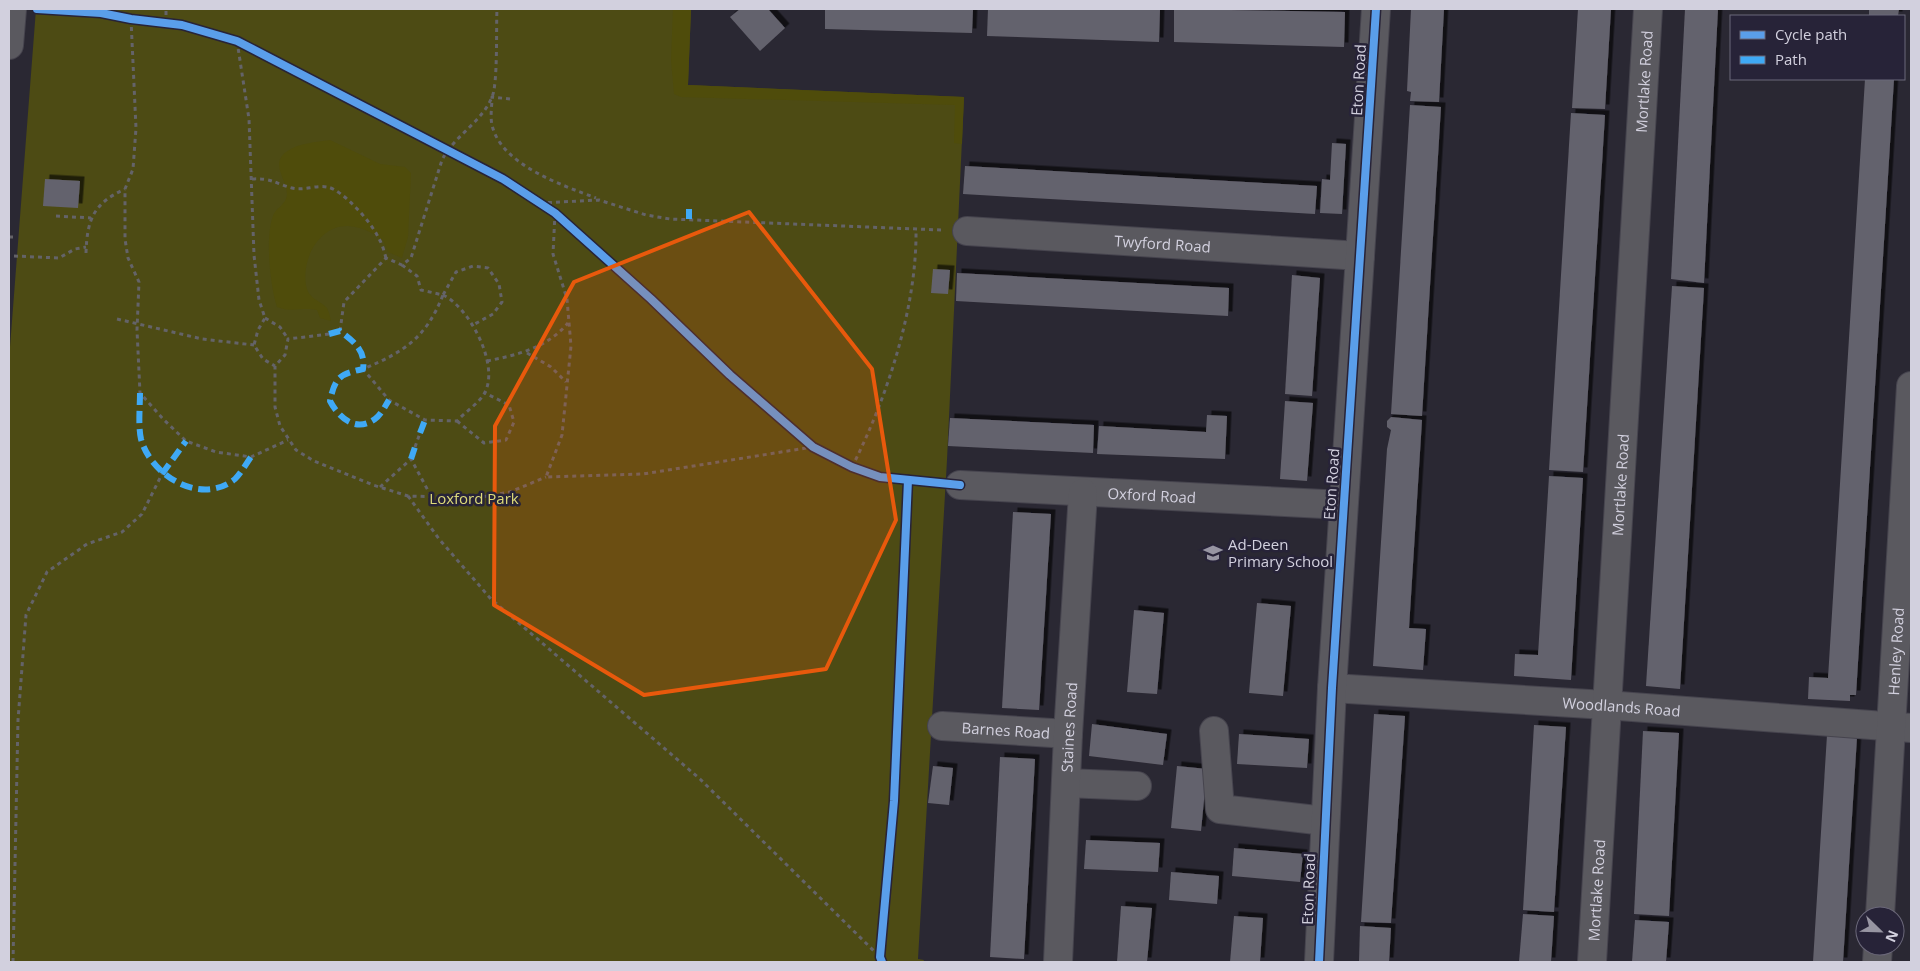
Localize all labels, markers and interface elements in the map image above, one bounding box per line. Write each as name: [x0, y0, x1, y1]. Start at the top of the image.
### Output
legend: [1730, 15, 1905, 80]
text: Cycle path: [1775, 24, 1847, 44]
street label: Mortlake Road: [1631, 30, 1657, 133]
street label: Eton Road: [1346, 44, 1370, 116]
text: Path: [1775, 49, 1807, 69]
street label: Twyford Road: [1114, 230, 1211, 256]
street label: Mortlake Road: [1607, 433, 1633, 536]
street label: Eton Road: [1319, 448, 1343, 520]
street label: Oxford Road: [1107, 483, 1197, 507]
park label: Loxford Park: [429, 488, 519, 508]
place label: Ad-Deen Primary School: [1228, 534, 1333, 571]
school or university icon: Ad-Deen Primary School: [1202, 542, 1224, 564]
street label: Henley Road: [1883, 607, 1908, 696]
street label: Staines Road: [1056, 682, 1081, 773]
street label: Woodlands Road: [1562, 692, 1681, 721]
street label: Barnes Road: [961, 717, 1051, 743]
street label: Mortlake Road: [1583, 839, 1609, 942]
street label: Eton Road: [1297, 853, 1319, 925]
north arrow: [1855, 906, 1905, 956]
text: N: [1881, 927, 1903, 945]

